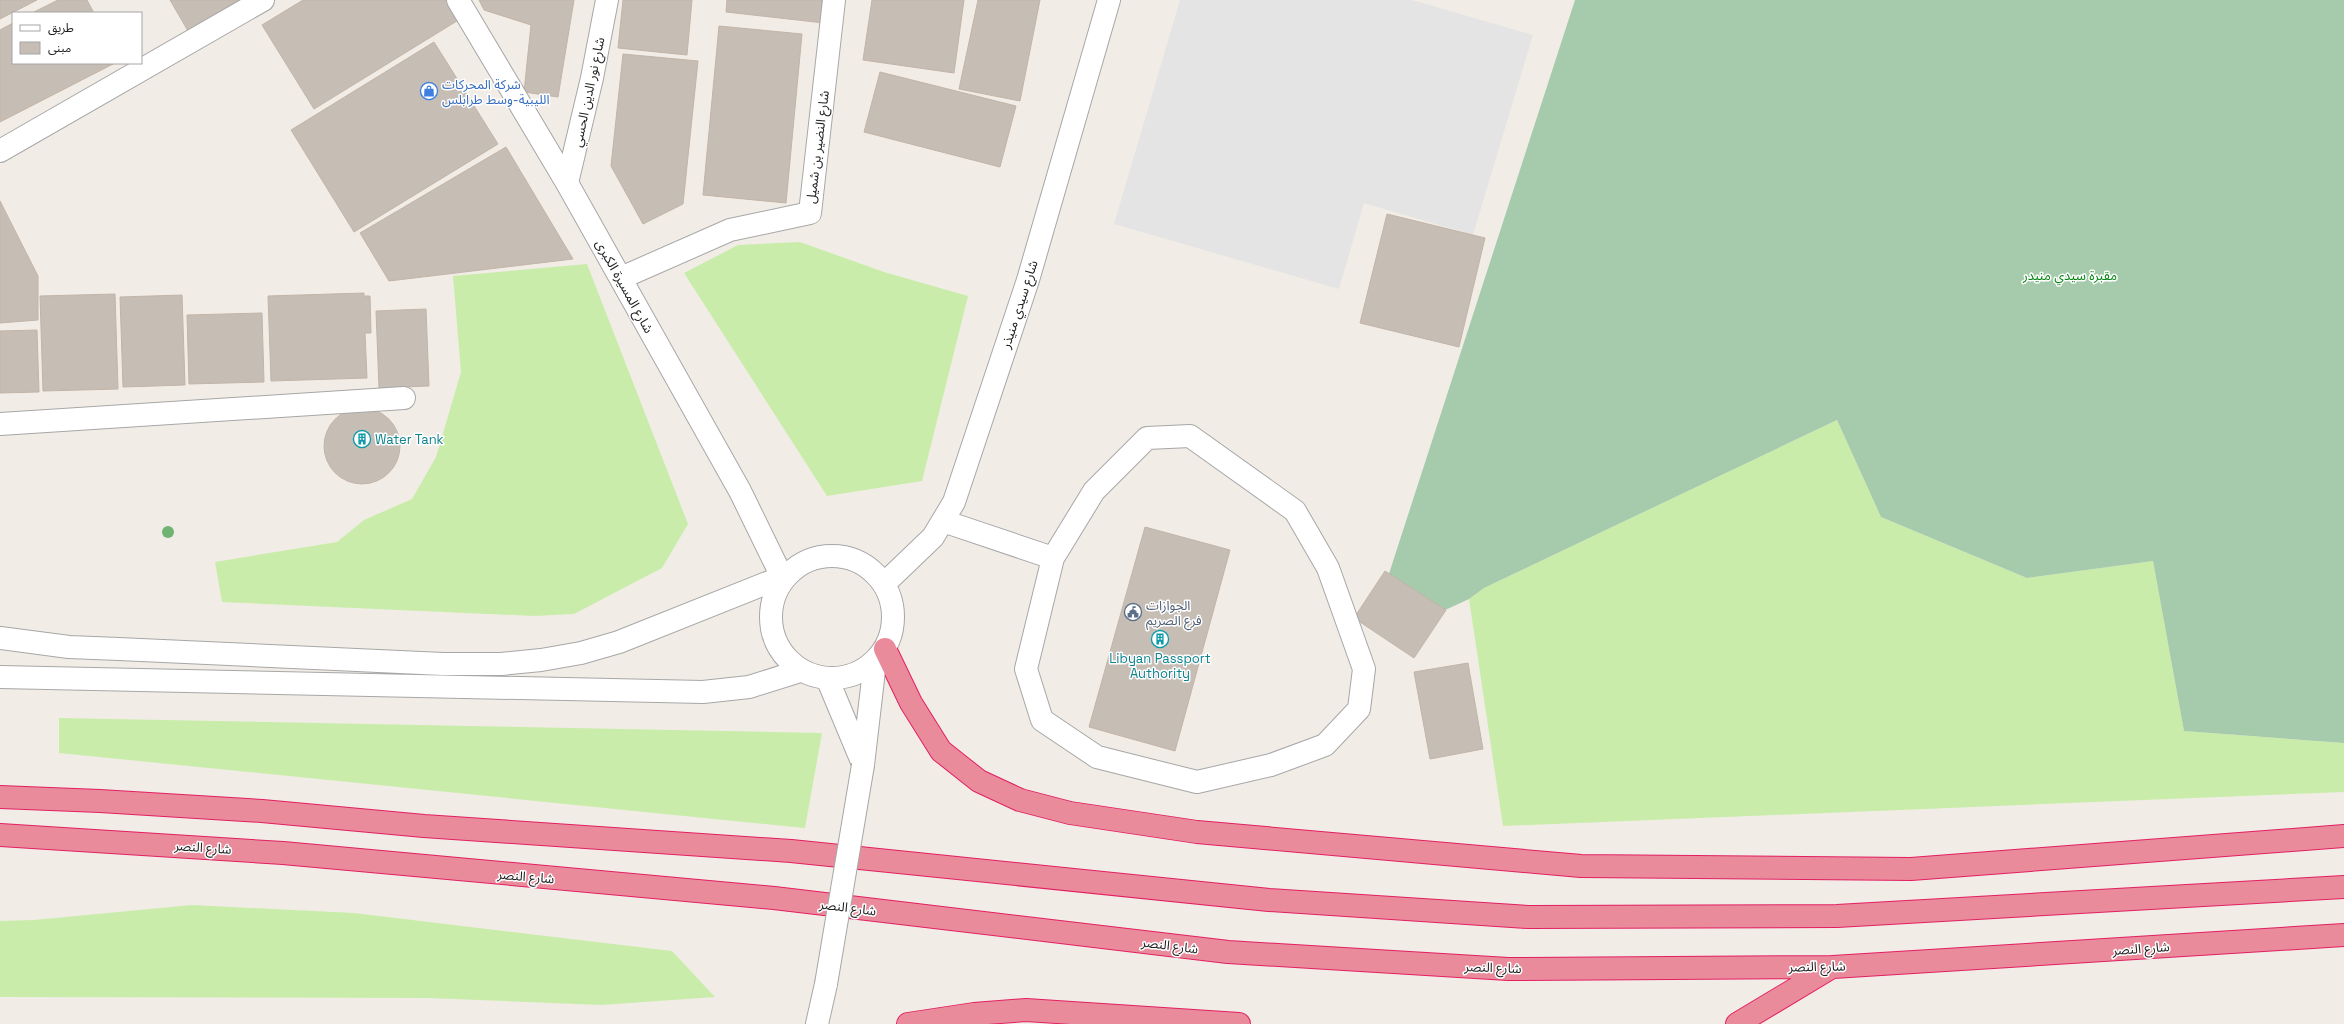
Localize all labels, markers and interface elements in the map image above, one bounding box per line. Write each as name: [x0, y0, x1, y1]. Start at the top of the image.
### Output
legend: [12, 12, 142, 64]
text: طريق: [48, 20, 74, 36]
street label: شارع نور الدين الحسي: [569, 36, 610, 149]
text: مبنى: [48, 40, 71, 56]
place label: شركة المحركات الليبية-وسط طرابلس: [442, 76, 550, 108]
shop icon: شركة المحركات الليبية-وسط طرابلس: [419, 81, 439, 101]
street label: شارع النضير بن شميل: [802, 90, 835, 205]
street label: شارع المسيرة الكبرى: [590, 236, 657, 337]
street label: شارع سيدي منيذر: [997, 258, 1044, 352]
park label: مقبرة سيدي منيدر: [2022, 267, 2117, 286]
building icon: Water Tank: [352, 429, 372, 449]
place label: Water Tank: [375, 431, 444, 448]
place label: الجوازات فرع الصريم: [1146, 597, 1202, 631]
public building icon: الجوازات فرع الصريم: [1123, 602, 1143, 622]
building icon: Libyan Passport Authority: [1150, 629, 1170, 649]
place label: Libyan Passport Authority: [1109, 650, 1211, 682]
street label: شارع النصر: [173, 837, 232, 860]
street label: شارع النصر: [496, 865, 555, 889]
street label: شارع النصر: [817, 895, 877, 921]
street label: شارع النصر: [1139, 933, 1199, 959]
street label: شارع النصر: [2111, 938, 2170, 961]
street label: شارع النصر: [1463, 958, 1522, 979]
street label: شارع النصر: [1787, 958, 1846, 978]

